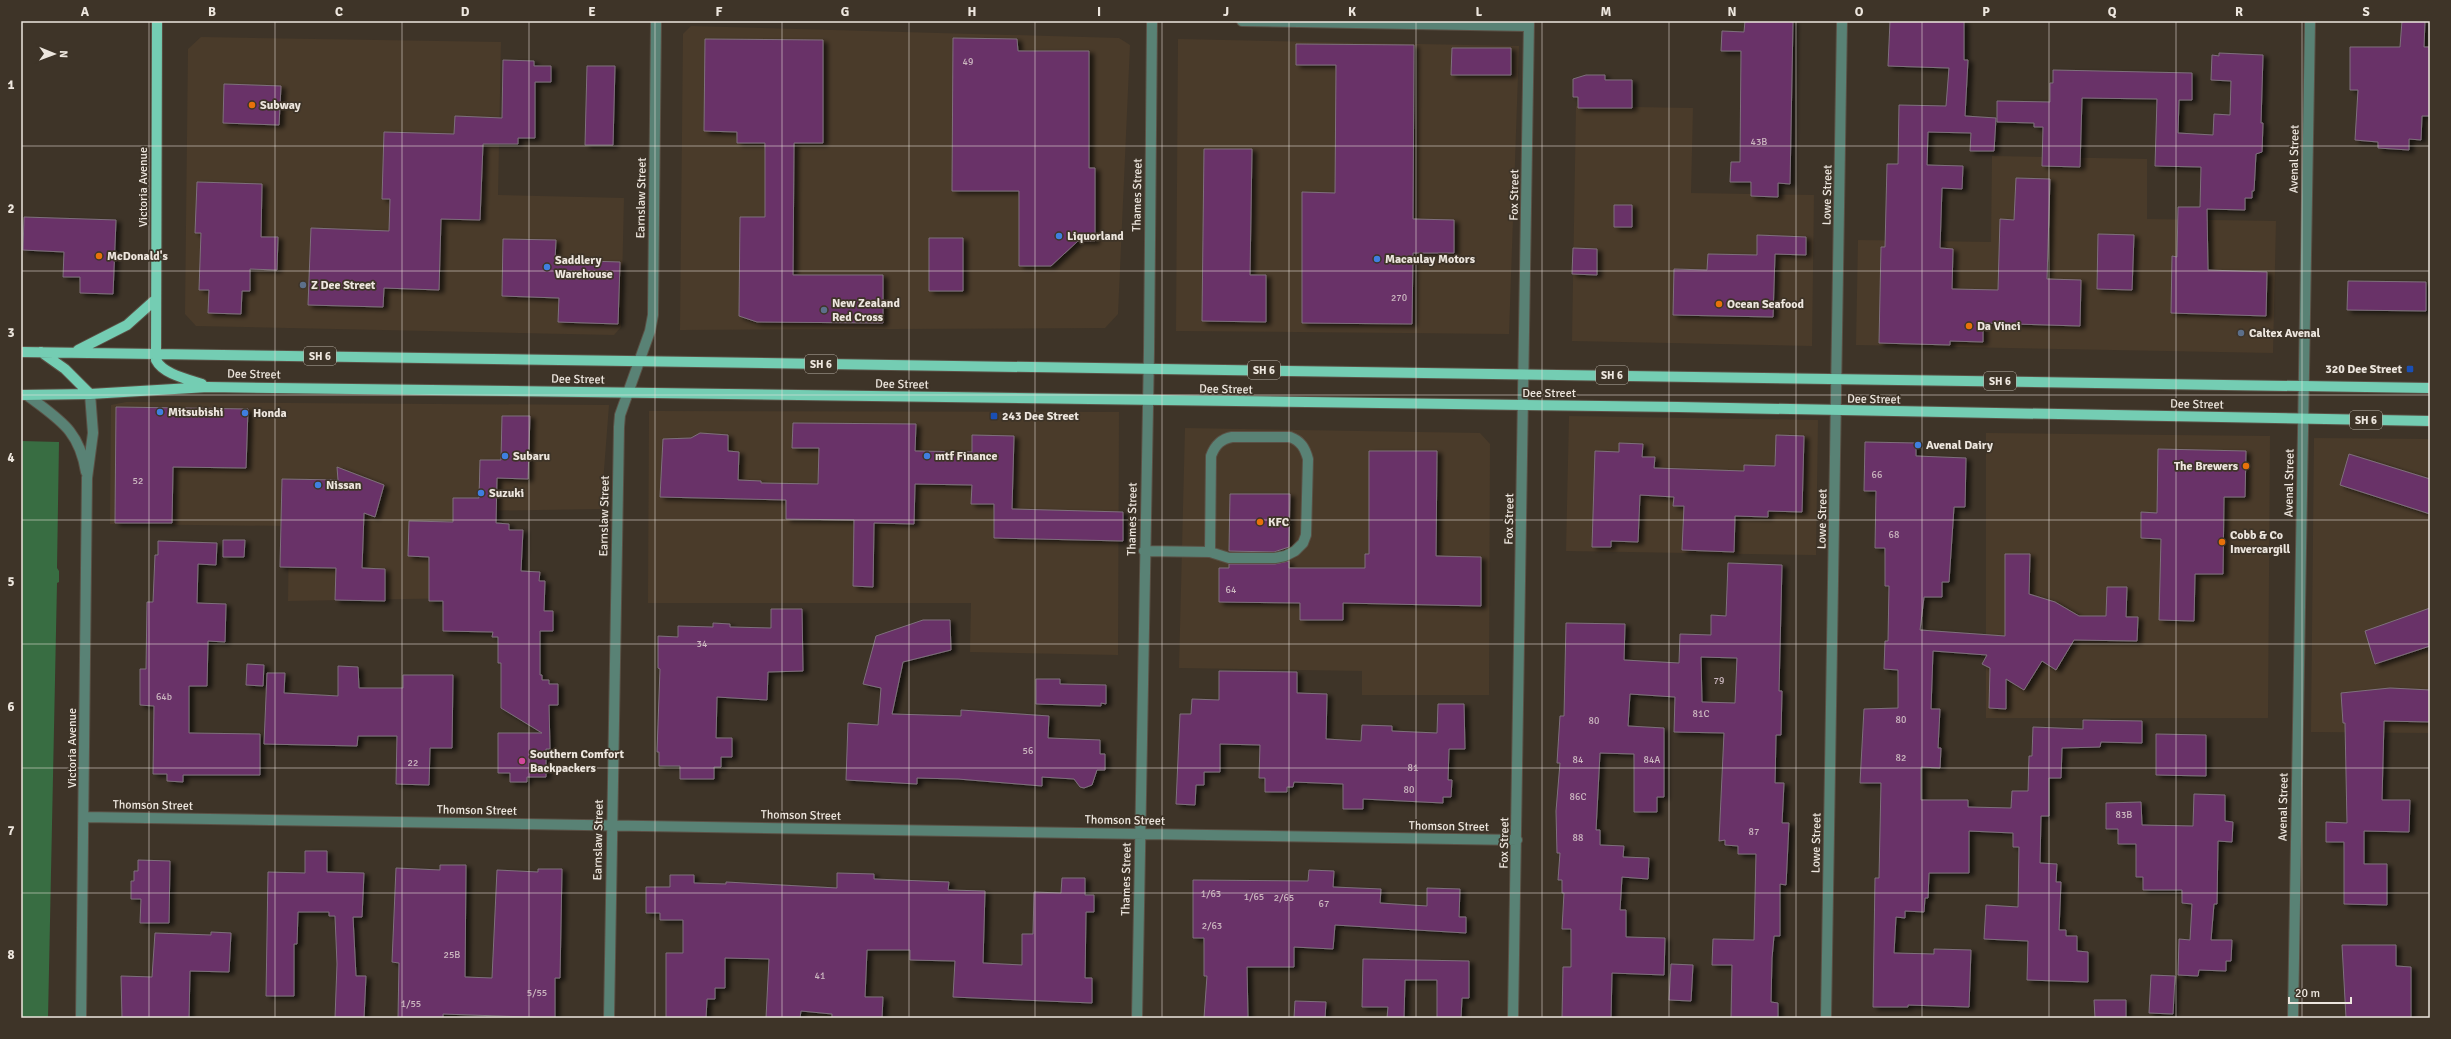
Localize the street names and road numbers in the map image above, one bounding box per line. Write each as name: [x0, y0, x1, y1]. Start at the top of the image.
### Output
street label: Avenal Street: [2286, 125, 2303, 193]
street label: Victoria Avenue: [136, 147, 151, 227]
street label: Earnslaw Street: [633, 157, 650, 239]
street label: Thames Street: [1129, 158, 1146, 232]
street label: Lowe Street: [1819, 165, 1836, 225]
street label: Fox Street: [1507, 169, 1522, 221]
road number: SH 6: [304, 347, 336, 365]
road number: SH 6: [805, 355, 837, 373]
road number: SH 6: [1248, 361, 1280, 379]
road number: SH 6: [1596, 366, 1628, 384]
street label: Dee Street: [227, 367, 281, 382]
street label: Dee Street: [551, 372, 605, 387]
road number: SH 6: [1984, 372, 2016, 390]
street label: Dee Street: [875, 377, 929, 392]
street label: Dee Street: [1199, 382, 1253, 397]
street label: Dee Street: [1522, 386, 1576, 401]
street label: Dee Street: [1847, 392, 1901, 407]
street label: Dee Street: [2170, 397, 2224, 412]
road number: SH 6: [2350, 411, 2382, 429]
street label: Avenal Street: [2281, 449, 2298, 517]
street label: Earnslaw Street: [596, 475, 613, 557]
street label: Thames Street: [1124, 482, 1141, 556]
street label: Lowe Street: [1814, 489, 1831, 549]
street label: Fox Street: [1502, 493, 1517, 545]
street label: Victoria Avenue: [65, 708, 80, 788]
street label: Avenal Street: [2275, 773, 2292, 841]
street label: Thomson Street: [113, 797, 193, 814]
street label: Earnslaw Street: [590, 799, 607, 881]
street label: Thomson Street: [437, 802, 517, 819]
street label: Thomson Street: [761, 807, 841, 824]
street label: Thomson Street: [1085, 812, 1165, 829]
street label: Lowe Street: [1808, 813, 1825, 873]
street label: Fox Street: [1497, 817, 1512, 869]
street label: Thomson Street: [1409, 818, 1489, 835]
street label: Thames Street: [1118, 842, 1135, 916]

